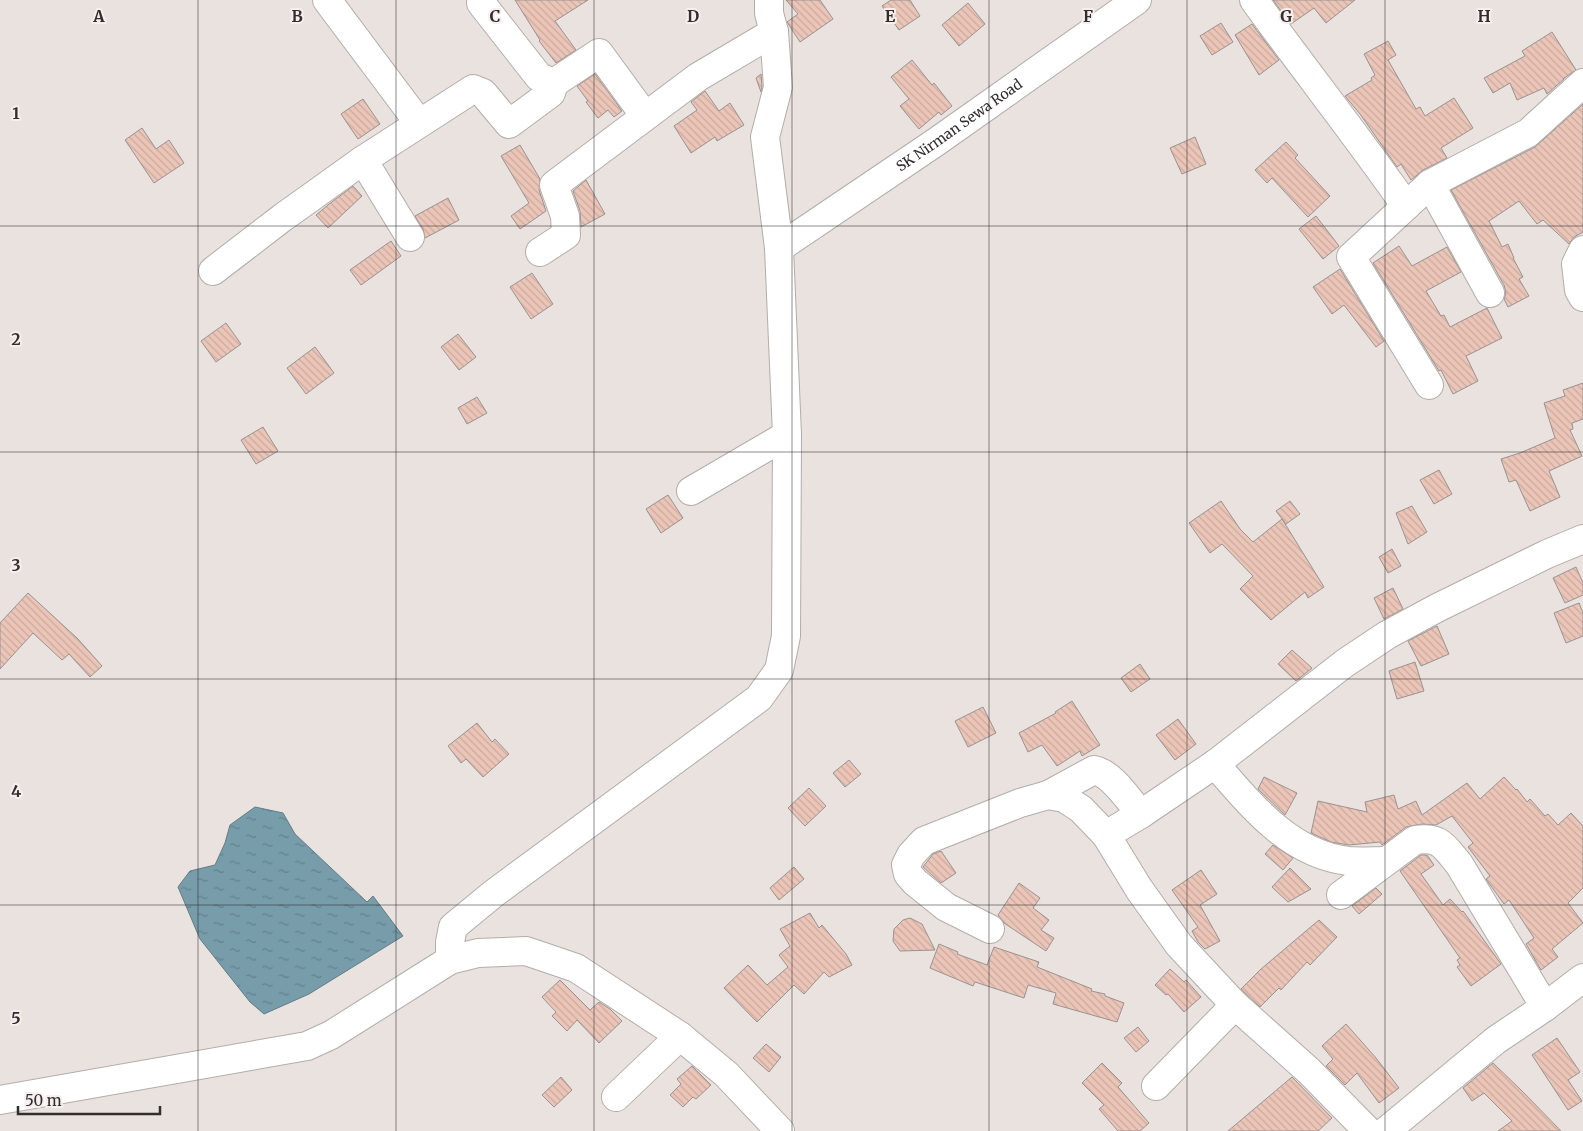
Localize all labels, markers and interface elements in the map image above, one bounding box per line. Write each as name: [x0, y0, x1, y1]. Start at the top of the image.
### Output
text: A: [92, 6, 105, 26]
text: B: [291, 6, 303, 26]
text: C: [490, 6, 500, 26]
text: D: [687, 6, 699, 26]
text: E: [885, 6, 896, 26]
text: F: [1083, 6, 1093, 26]
text: G: [1280, 6, 1292, 26]
text: H: [1477, 6, 1491, 26]
street label: SK Nirman Sewa Road: [893, 75, 1026, 175]
text: 1: [12, 103, 20, 123]
text: 2: [11, 329, 21, 349]
text: 3: [11, 555, 21, 575]
text: 4: [11, 781, 21, 801]
text: 5: [11, 1008, 21, 1028]
scale bar: [18, 1084, 160, 1116]
text: 50 m: [25, 1091, 62, 1110]

